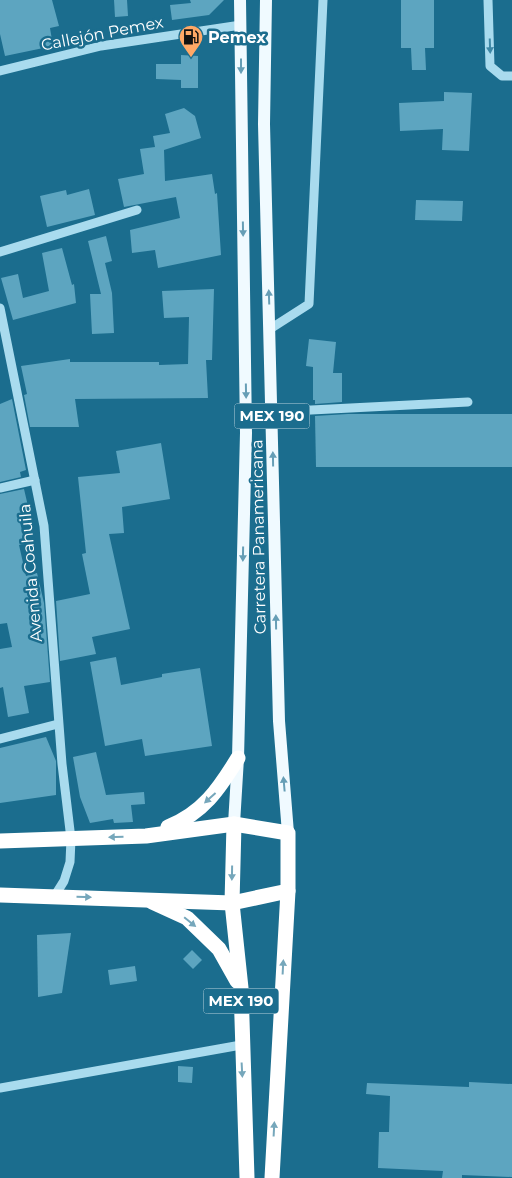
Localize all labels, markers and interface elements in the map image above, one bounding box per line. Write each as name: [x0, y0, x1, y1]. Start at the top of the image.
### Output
street label: Callejón Pemex: [39, 12, 165, 55]
fuel station icon: Pemex: [178, 24, 204, 58]
place label: Pemex: [208, 28, 266, 47]
one-way arrow: [486, 38, 494, 54]
one-way arrow: [237, 58, 245, 74]
one-way arrow: [239, 221, 247, 237]
one-way arrow: [265, 289, 273, 305]
one-way arrow: [242, 383, 250, 399]
road number: MEX 190: [234, 404, 310, 428]
street label: Carretera Panamericana: [247, 439, 270, 635]
one-way arrow: [269, 451, 277, 467]
street label: Avenida Coahuila: [15, 503, 46, 643]
one-way arrow: [239, 546, 247, 562]
one-way arrow: [272, 614, 280, 630]
one-way arrow: [280, 776, 288, 792]
one-way arrow: [205, 792, 217, 804]
one-way arrow: [108, 834, 124, 842]
one-way arrow: [228, 865, 236, 881]
one-way arrow: [76, 894, 92, 902]
one-way arrow: [183, 916, 196, 927]
one-way arrow: [280, 959, 288, 975]
road number: MEX 190: [204, 988, 278, 1014]
one-way arrow: [239, 1062, 247, 1078]
one-way arrow: [271, 1121, 279, 1137]

